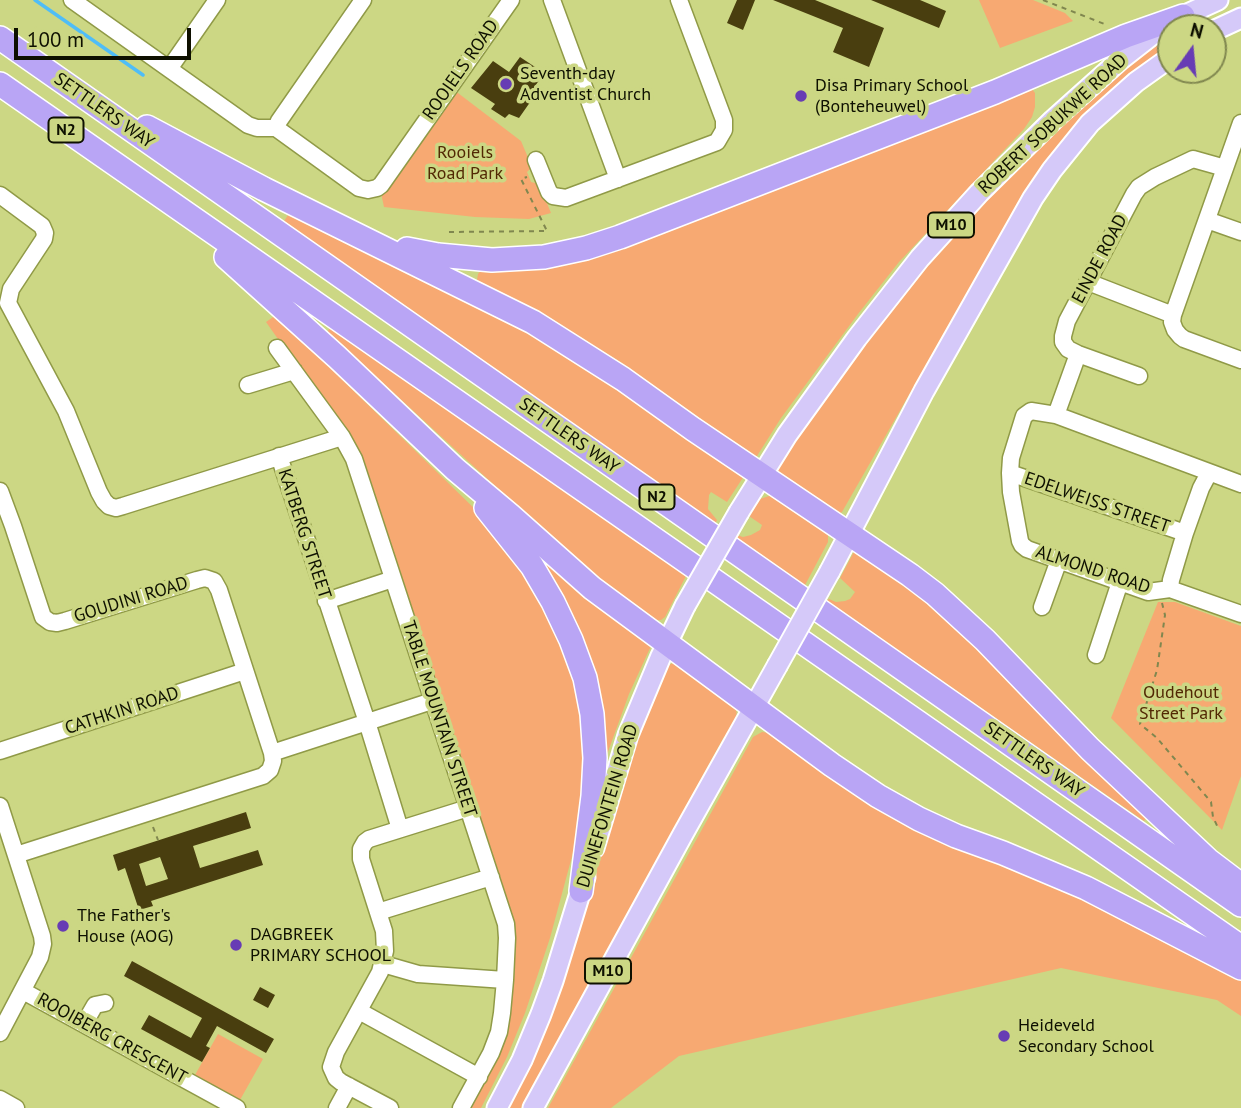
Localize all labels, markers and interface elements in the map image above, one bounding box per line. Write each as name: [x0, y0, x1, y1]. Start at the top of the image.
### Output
scale bar: [18, 14, 194, 58]
north arrow: [1157, 14, 1227, 84]
street label: ROOIELS ROAD: [419, 16, 503, 124]
text: N: [1188, 17, 1206, 44]
text: 100 m: [27, 26, 84, 53]
street label: ROBERT SOBUKWE ROAD: [974, 49, 1132, 199]
place label: Seventh-day Adventist Church: [520, 63, 651, 106]
street label: SETTLERS WAY: [50, 69, 158, 153]
place label: Disa Primary School (Bonteheuwel): [815, 75, 968, 118]
marker: Seventh-day Adventist Church: [498, 76, 514, 92]
marker: Disa Primary School (Bonteheuwel): [793, 88, 809, 104]
road number: N2: [48, 118, 84, 142]
park label: Rooiels Road Park: [427, 142, 503, 184]
street label: EINDE ROAD: [1068, 211, 1132, 307]
road number: M10: [928, 213, 974, 238]
street label: SETTLERS WAY: [515, 394, 623, 478]
street label: KATBERG STREET: [273, 466, 335, 602]
street label: EDELWEISS STREET: [1021, 468, 1173, 538]
road number: N2: [640, 484, 674, 510]
street label: ALMOND ROAD: [1033, 541, 1153, 599]
street label: GOUDINI ROAD: [71, 572, 191, 628]
street label: TABLE MOUNTAIN STREET: [397, 618, 481, 820]
street label: CATHKIN ROAD: [62, 682, 182, 740]
park label: Oudehout Street Park: [1139, 682, 1223, 724]
street label: SETTLERS WAY: [980, 718, 1088, 802]
street label: DUINEFONTEIN ROAD: [573, 722, 643, 890]
place label: The Father's House (AOG): [77, 905, 173, 948]
marker: The Father's House (AOG): [55, 918, 71, 934]
place label: DAGBREEK PRIMARY SCHOOL: [250, 924, 391, 967]
marker: DAGBREEK PRIMARY SCHOOL: [228, 937, 244, 953]
road number: M10: [585, 959, 631, 984]
street label: ROOIBERG CRESCENT: [33, 989, 191, 1089]
place label: Heideveld Secondary School: [1018, 1015, 1154, 1058]
marker: Heideveld Secondary School: [996, 1028, 1012, 1044]

